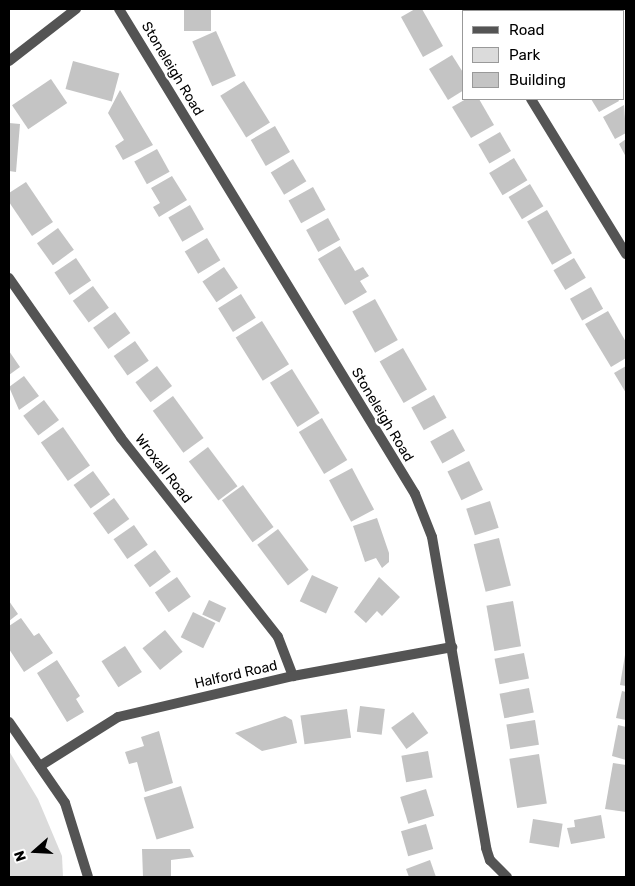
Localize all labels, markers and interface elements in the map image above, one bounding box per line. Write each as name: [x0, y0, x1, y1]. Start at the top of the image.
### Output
legend: [462, 10, 625, 100]
street label: Stoneleigh Road: [137, 19, 207, 119]
text: Road: [509, 21, 545, 39]
text: Park: [509, 46, 540, 64]
text: Building: [509, 71, 566, 89]
street label: Stoneleigh Road: [347, 365, 417, 465]
street label: Wroxall Road: [131, 431, 195, 507]
street label: Halford Road: [193, 657, 279, 693]
north arrow: [10, 826, 60, 876]
text: N: [11, 849, 30, 864]

